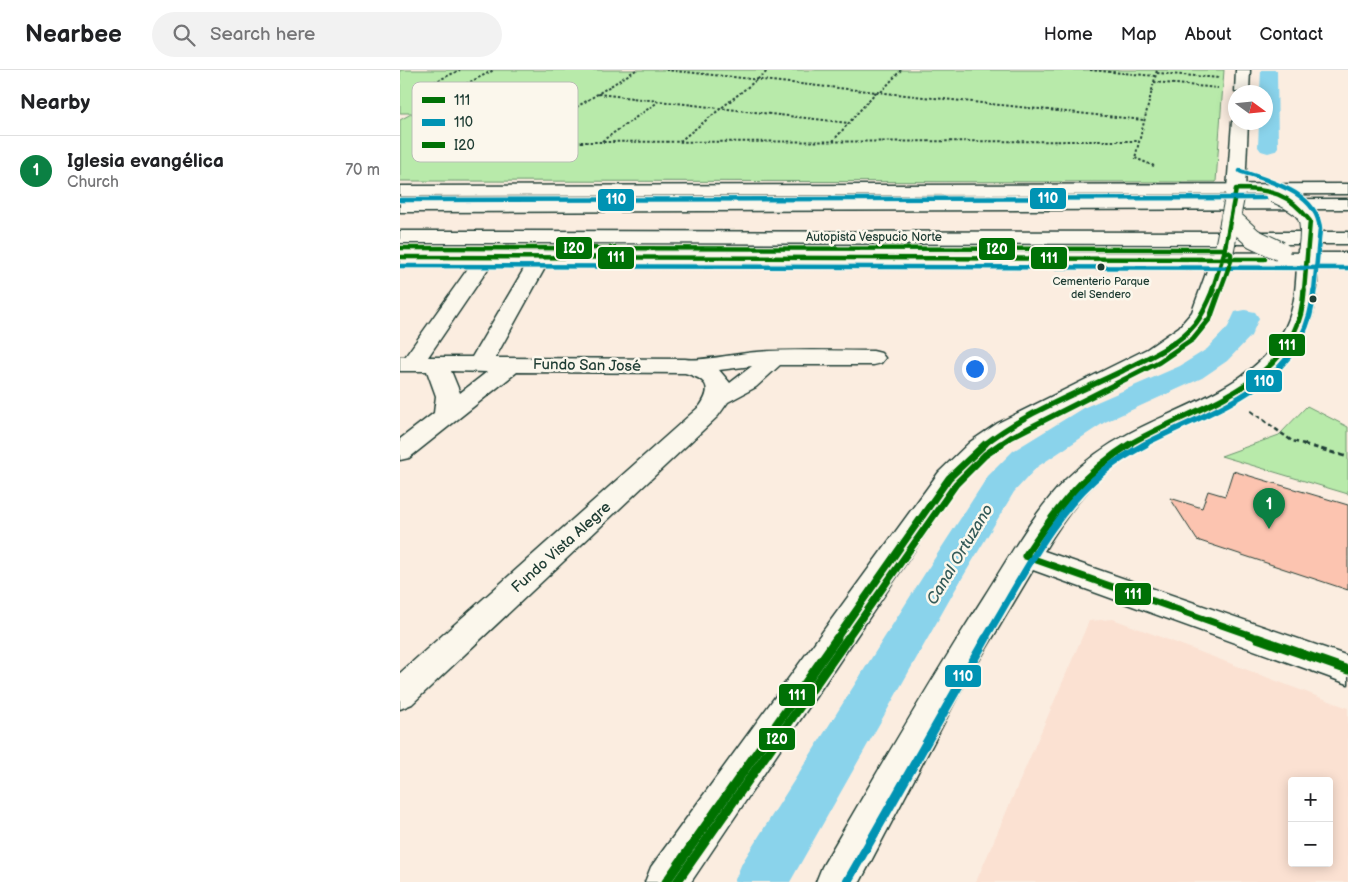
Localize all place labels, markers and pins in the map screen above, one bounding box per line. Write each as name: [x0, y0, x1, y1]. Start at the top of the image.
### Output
marker: Cementerio Parque del Sendero: [1096, 262, 1106, 272]
place label: Cementerio Parque del Sendero: [1052, 275, 1150, 301]
unlabelled marker: [1308, 294, 1318, 304]
pin: 1: [1253, 488, 1285, 529]

